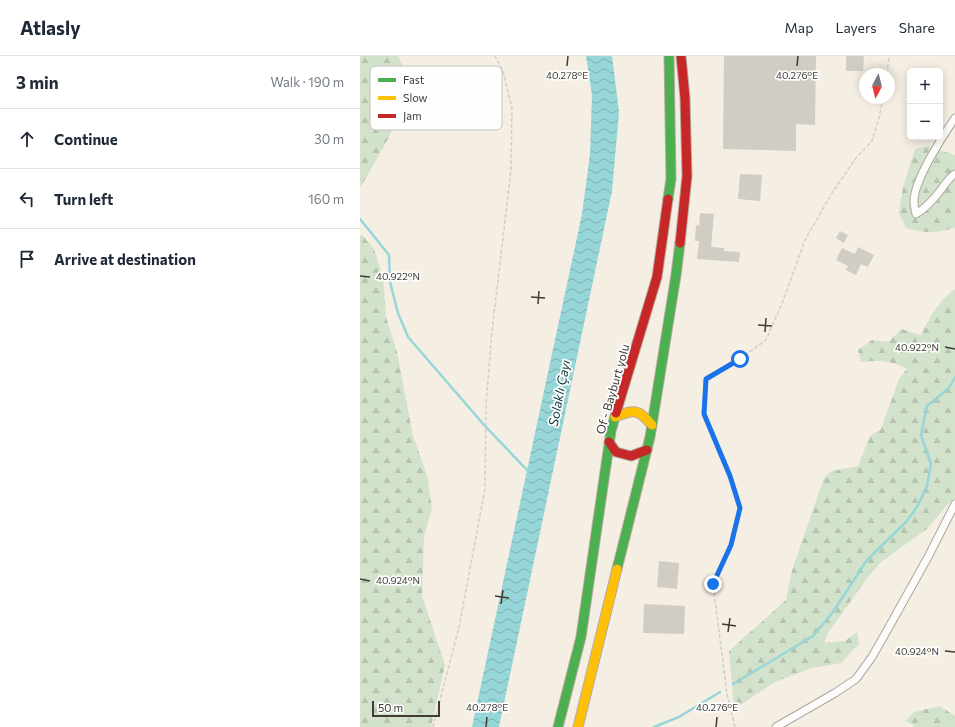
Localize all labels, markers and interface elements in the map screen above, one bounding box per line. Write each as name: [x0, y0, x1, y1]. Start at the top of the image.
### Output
text: Atlasly: [20, 16, 81, 39]
text: Map: [785, 19, 813, 36]
text: Layers: [835, 19, 877, 36]
text: Share: [899, 19, 935, 36]
legend: [370, 66, 502, 130]
north arrow: [859, 68, 895, 104]
map controls: [907, 68, 943, 140]
button: +: [907, 68, 943, 104]
text: 40.278°E: [546, 69, 588, 81]
text: 40.276°E: [776, 69, 818, 81]
text: 3 min: [16, 72, 59, 93]
text: Fast: [403, 73, 425, 86]
text: Walk · 190 m: [270, 74, 344, 90]
text: Slow: [403, 91, 428, 104]
button: −: [907, 104, 943, 140]
text: Jam: [403, 109, 422, 123]
icon: ahead: [16, 128, 38, 150]
text: Continue: [54, 130, 118, 148]
text: 30 m: [314, 131, 344, 147]
icon: left: [16, 188, 38, 210]
text: Turn left: [54, 190, 113, 208]
text: 160 m: [308, 191, 344, 207]
icon: arrive: [16, 248, 38, 270]
text: Arrive at destination: [54, 250, 196, 268]
text: 40.922°N: [376, 270, 420, 282]
text: 40.922°N: [895, 341, 939, 353]
street label: Of - Bayburt yolu: [592, 342, 632, 436]
route start: [731, 350, 749, 368]
water label: Solaklı Çayı: [545, 359, 573, 427]
text: 40.924°N: [376, 574, 420, 586]
route end: [704, 575, 722, 593]
text: 40.924°N: [895, 645, 939, 657]
scale bar: [372, 699, 440, 718]
text: 50 m: [378, 701, 403, 714]
text: 40.278°E: [466, 701, 508, 713]
text: 40.276°E: [696, 701, 738, 713]

